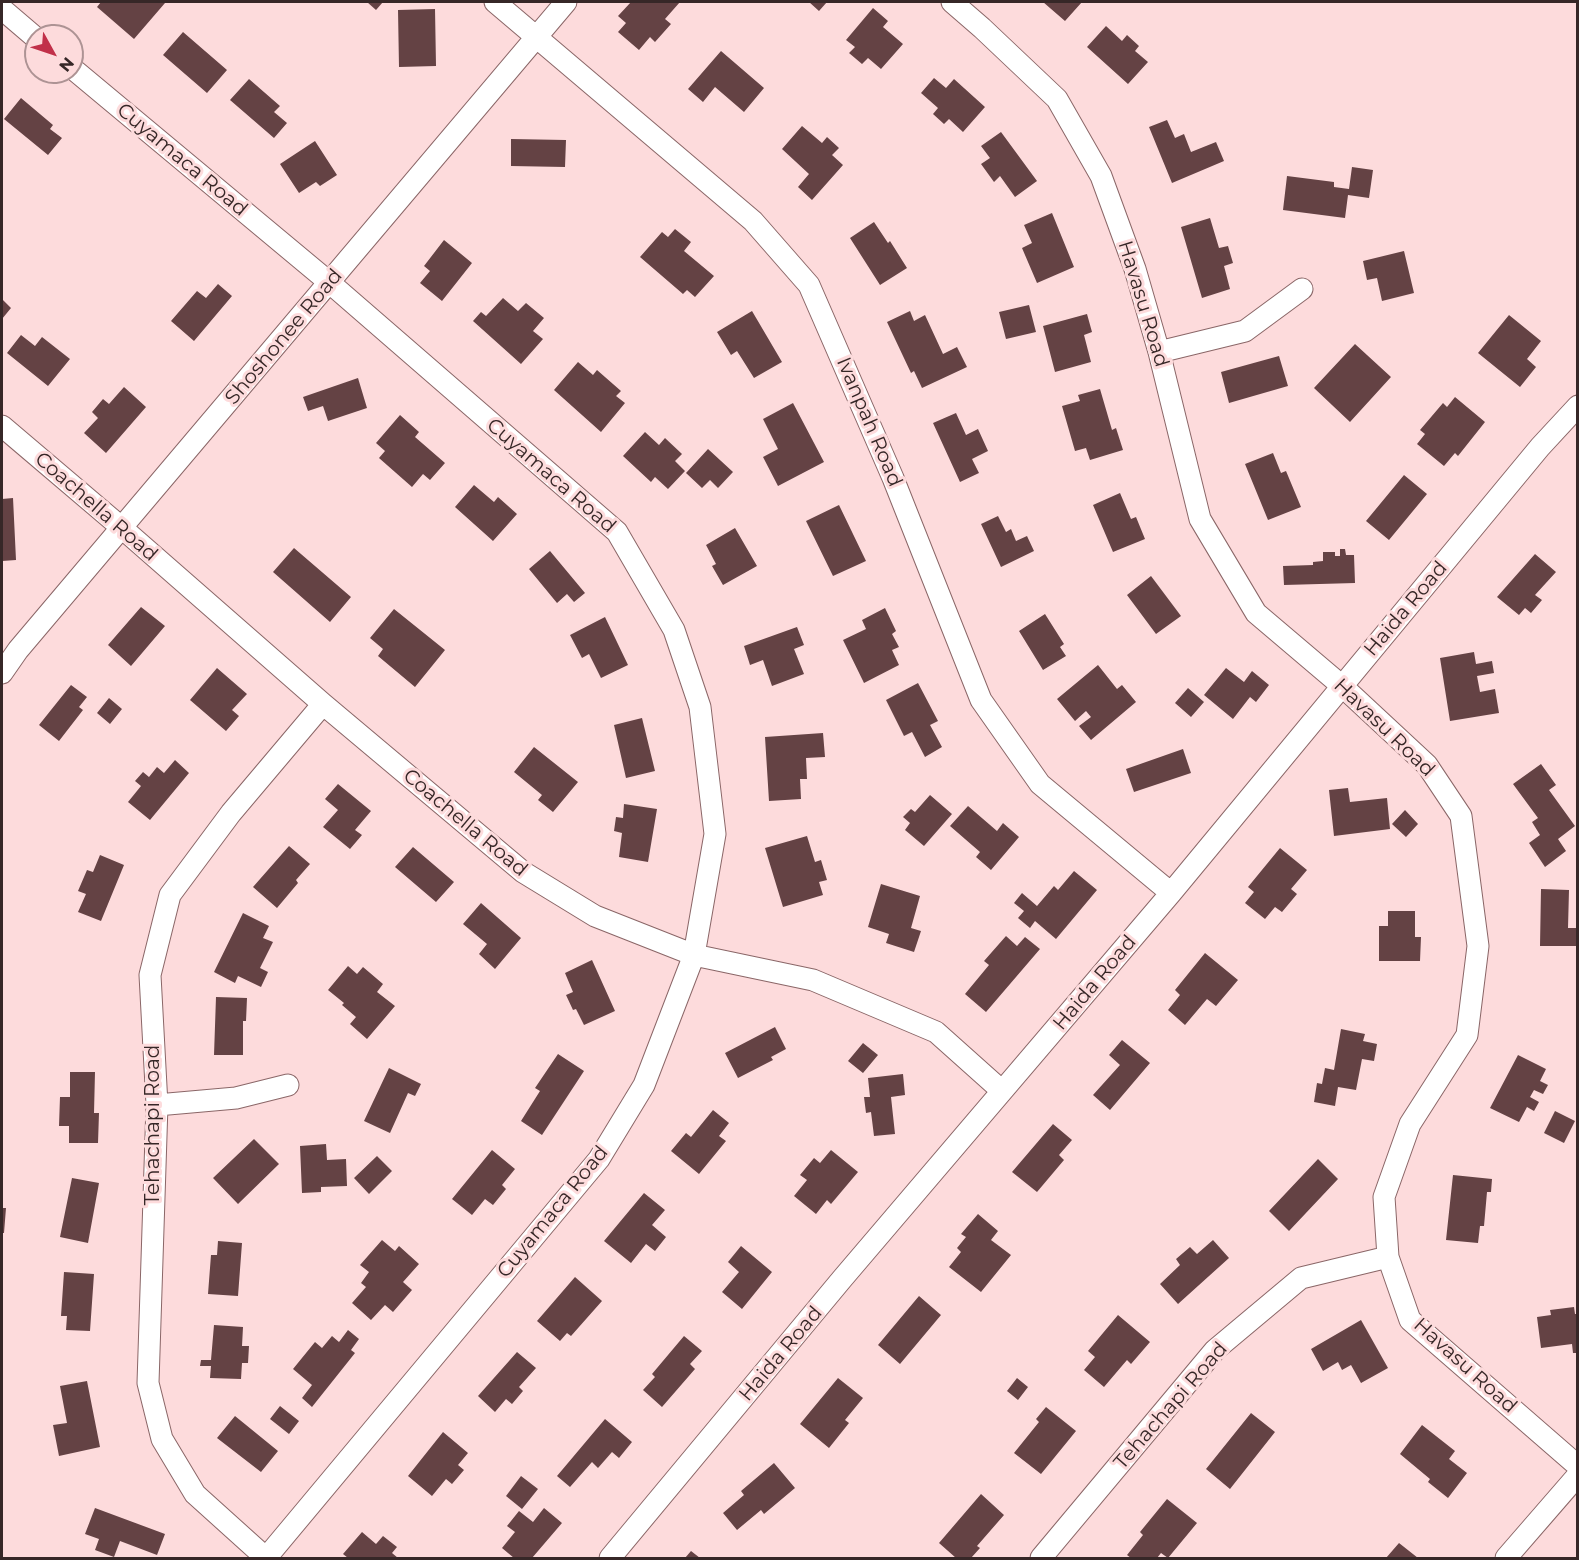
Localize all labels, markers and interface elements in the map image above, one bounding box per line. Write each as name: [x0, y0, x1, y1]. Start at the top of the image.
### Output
north arrow: [24, 24, 84, 84]
text: N: [55, 54, 78, 76]
street label: Cuyamaca Road: [112, 98, 252, 222]
street label: Havasu Road: [1112, 238, 1174, 370]
street label: Shoshonee Road: [220, 264, 348, 410]
street label: Ivanpah Road: [831, 354, 907, 490]
street label: Cuyamaca Road: [482, 413, 620, 539]
street label: Coachella Road: [30, 447, 162, 567]
street label: Haida Road: [1359, 557, 1453, 661]
street label: Havasu Road: [1329, 674, 1439, 782]
street label: Coachella Road: [398, 764, 532, 882]
street label: Haida Road: [1048, 931, 1142, 1035]
street label: Tehachapi Road: [141, 1045, 165, 1205]
street label: Cuyamaca Road: [492, 1141, 614, 1283]
street label: Haida Road: [734, 1302, 828, 1406]
street label: Havasu Road: [1408, 1313, 1522, 1419]
street label: Tehachapi Road: [1109, 1337, 1233, 1475]

